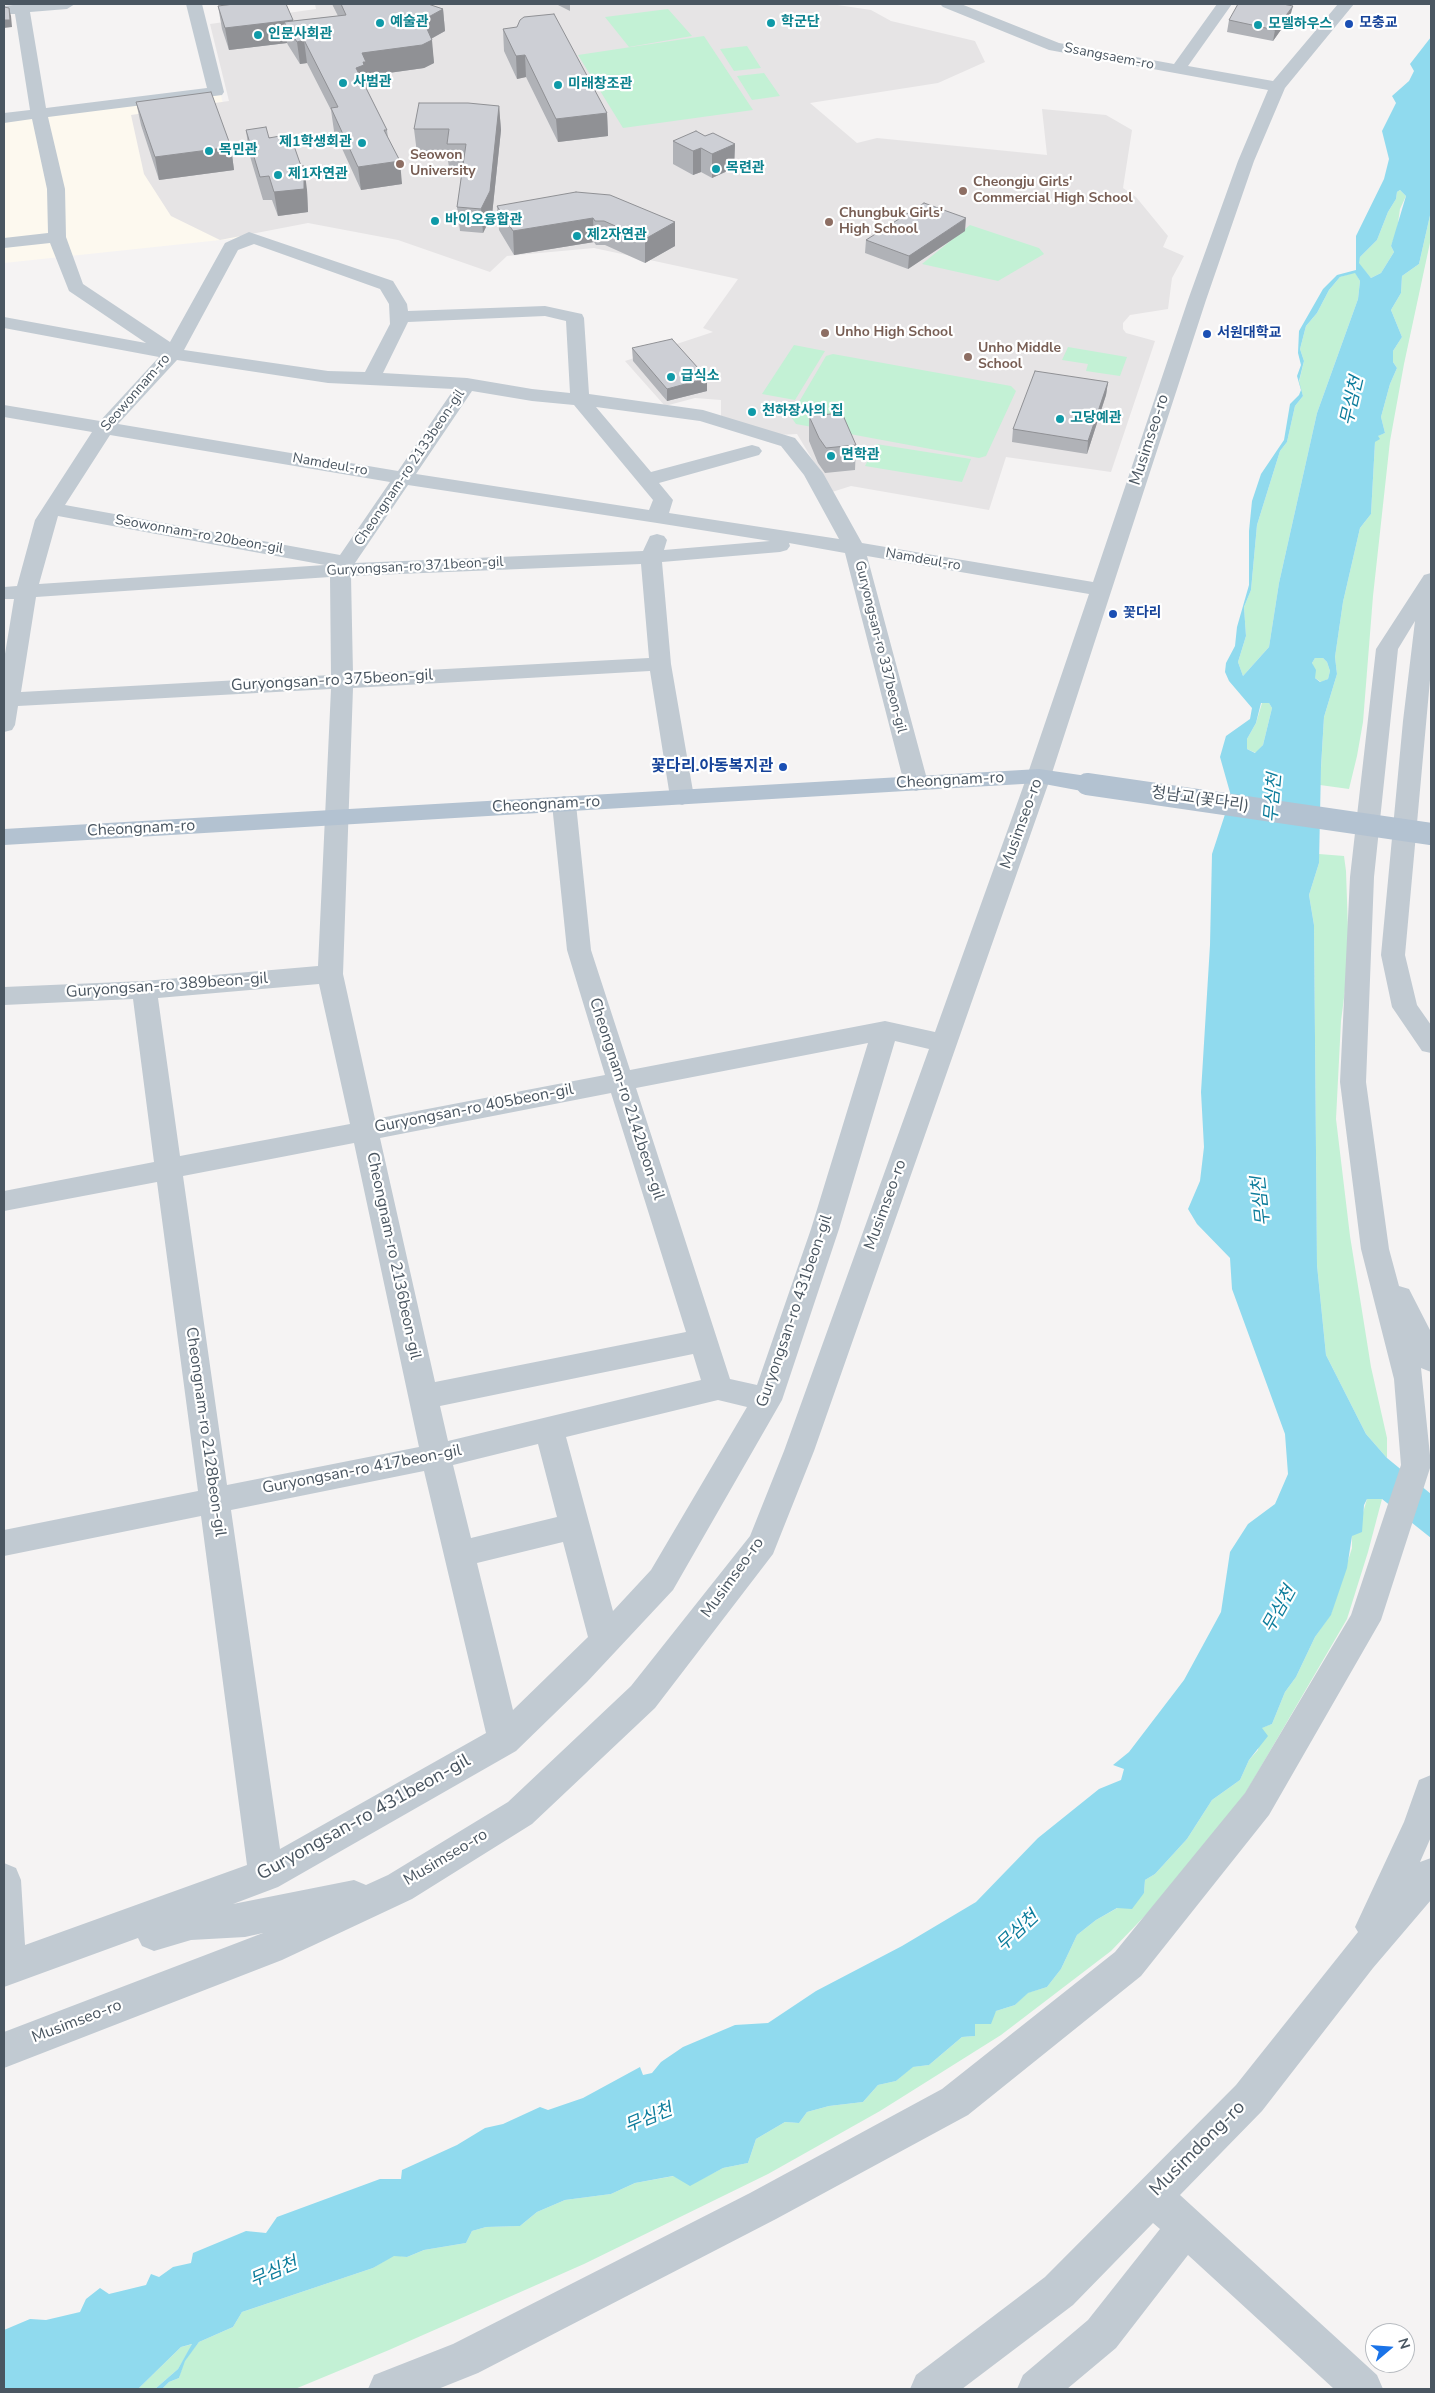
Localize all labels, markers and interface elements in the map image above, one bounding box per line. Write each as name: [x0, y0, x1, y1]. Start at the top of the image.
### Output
place label: 예술관: [390, 15, 429, 31]
place label: 학군단: [781, 15, 820, 31]
place label: 모충교: [1359, 16, 1398, 32]
marker: 예술관: [374, 17, 386, 29]
marker: 학군단: [765, 17, 777, 29]
place label: 모델하우스: [1268, 17, 1332, 33]
marker: 모충교: [1343, 18, 1355, 30]
marker: 모델하우스: [1252, 19, 1264, 31]
place label: 인문사회관: [268, 27, 332, 43]
marker: 인문사회관: [252, 29, 264, 41]
street label: Ssangsaem-ro: [1063, 40, 1155, 74]
place label: 사범관: [353, 75, 392, 91]
marker: 사범관: [337, 77, 349, 89]
place label: 미래창조관: [568, 77, 632, 93]
marker: 미래창조관: [552, 79, 564, 91]
place label: 제1학생회관: [279, 135, 352, 151]
marker: 제1학생회관: [356, 137, 368, 149]
place label: 목민관: [219, 143, 258, 159]
marker: 목민관: [203, 145, 215, 157]
place label: Seowon University: [410, 148, 476, 180]
marker: Seowon University: [394, 158, 406, 170]
place label: 목련관: [726, 161, 765, 177]
marker: 목련관: [710, 163, 722, 175]
place label: 제1자연관: [288, 167, 348, 183]
marker: 제1자연관: [272, 169, 284, 181]
place label: Cheongju Girls' Commercial High School: [973, 175, 1133, 208]
marker: Cheongju Girls' Commercial High School: [957, 185, 969, 197]
place label: Chungbuk Girls' High School: [839, 206, 943, 238]
place label: 바이오융합관: [445, 213, 522, 229]
marker: 바이오융합관: [429, 215, 441, 227]
marker: Chungbuk Girls' High School: [823, 216, 835, 228]
place label: 제2자연관: [587, 228, 647, 244]
marker: 제2자연관: [571, 230, 583, 242]
place label: Unho High School: [835, 325, 953, 341]
place label: 서원대학교: [1217, 326, 1281, 342]
marker: Unho High School: [819, 327, 831, 339]
marker: 서원대학교: [1201, 328, 1213, 340]
place label: Unho Middle School: [978, 341, 1061, 374]
street label: Seowonnam-ro: [98, 351, 174, 435]
marker: Unho Middle School: [962, 351, 974, 363]
place label: 급식소: [681, 369, 720, 385]
marker: 급식소: [665, 371, 677, 383]
water label: 무심천: [1337, 374, 1369, 428]
street label: Cheongnam-ro 2133beon-gil: [351, 387, 469, 549]
street label: Musimseo-ro: [1126, 392, 1174, 488]
place label: 천하장사의 집: [762, 404, 843, 420]
marker: 천하장사의 집: [746, 406, 758, 418]
place label: 고당예관: [1070, 411, 1122, 427]
marker: 고당예관: [1054, 413, 1066, 425]
place label: 면학관: [841, 448, 880, 464]
street label: Namdeul-ro: [291, 450, 369, 480]
marker: 면학관: [825, 450, 837, 462]
street label: Seowonnam-ro 20beon-gil: [114, 512, 284, 558]
street label: Namdeul-ro: [884, 545, 962, 575]
street label: Guryongsan-ro 371beon-gil: [326, 554, 504, 580]
street label: Guryongsan-ro 337beon-gil: [850, 559, 910, 735]
place label: 꽃다리: [1123, 606, 1162, 622]
marker: 꽃다리: [1107, 608, 1119, 620]
street label: Guryongsan-ro 375beon-gil: [230, 666, 434, 696]
place label: 꽃다리.아동복지관: [651, 757, 773, 777]
marker: 꽃다리.아동복지관: [777, 761, 789, 773]
street label: Cheongnam-ro: [895, 769, 1005, 793]
water label: 무심천: [1261, 772, 1287, 824]
street label: Musimseo-ro: [997, 776, 1047, 872]
street label: 청남교(꽃다리): [1150, 784, 1250, 816]
street label: Cheongnam-ro: [491, 793, 601, 817]
street label: Cheongnam-ro: [86, 817, 196, 841]
street label: Guryongsan-ro 389beon-gil: [65, 969, 269, 1003]
street label: Cheongnam-ro 2142beon-gil: [584, 995, 668, 1203]
street label: Guryongsan-ro 405beon-gil: [373, 1080, 575, 1138]
street label: Cheongnam-ro 2136beon-gil: [362, 1151, 424, 1361]
street label: Musimseo-ro: [861, 1157, 911, 1253]
water label: 무심천: [1249, 1175, 1275, 1227]
street label: Guryongsan-ro 431beon-gil: [753, 1212, 837, 1410]
street label: Cheongnam-ro 2128beon-gil: [181, 1326, 229, 1538]
street label: Guryongsan-ro 417beon-gil: [261, 1441, 463, 1499]
street label: Musimseo-ro: [697, 1534, 769, 1622]
water label: 무심천: [1259, 1583, 1301, 1637]
street label: Guryongsan-ro 431beon-gil: [253, 1750, 475, 1886]
street label: Musimseo-ro: [401, 1825, 491, 1891]
water label: 무심천: [992, 1907, 1044, 1957]
street label: Musimseo-ro: [29, 1996, 125, 2048]
street label: Musimdong-ro: [1146, 2097, 1250, 2201]
water label: 무심천: [622, 2100, 676, 2138]
water label: 무심천: [247, 2253, 301, 2293]
north arrow: [1365, 2323, 1415, 2373]
text: N: [1393, 2336, 1414, 2351]

